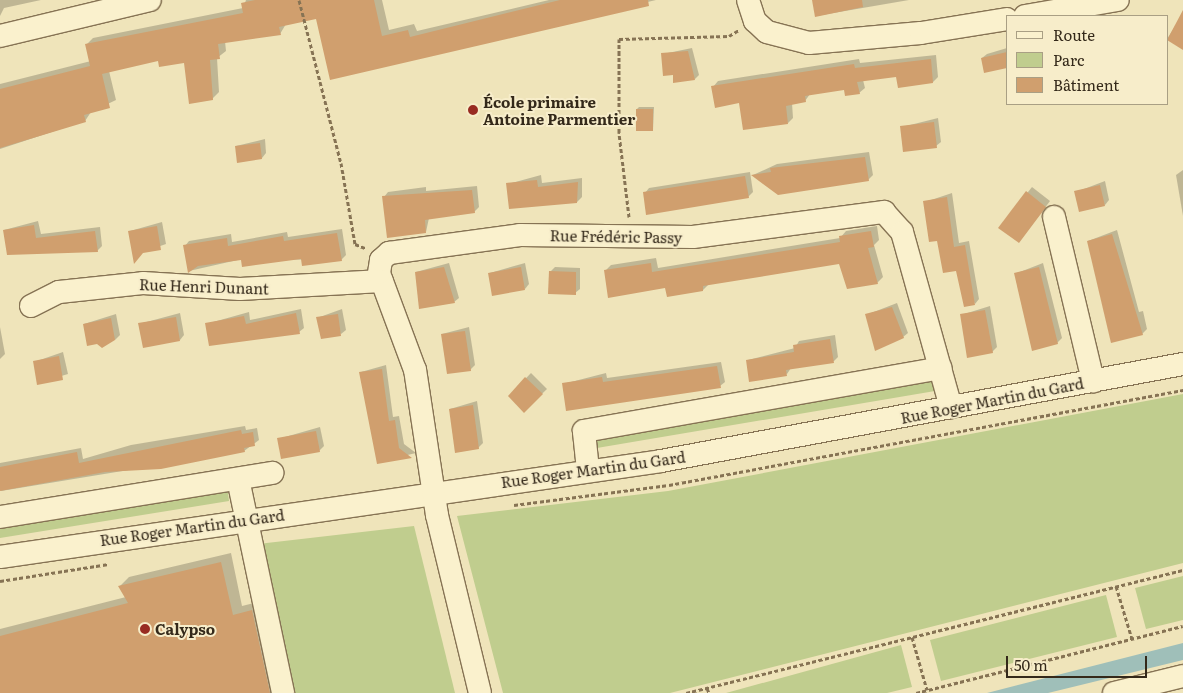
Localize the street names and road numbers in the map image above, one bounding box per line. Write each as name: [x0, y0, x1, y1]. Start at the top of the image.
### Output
street label: Rue Frédéric Passy: [550, 226, 682, 246]
street label: Rue Henri Dunant: [139, 275, 269, 297]
street label: Rue Roger Martin du Gard: [899, 373, 1085, 427]
street label: Rue Roger Martin du Gard: [500, 447, 686, 491]
street label: Rue Roger Martin du Gard: [99, 505, 285, 549]

